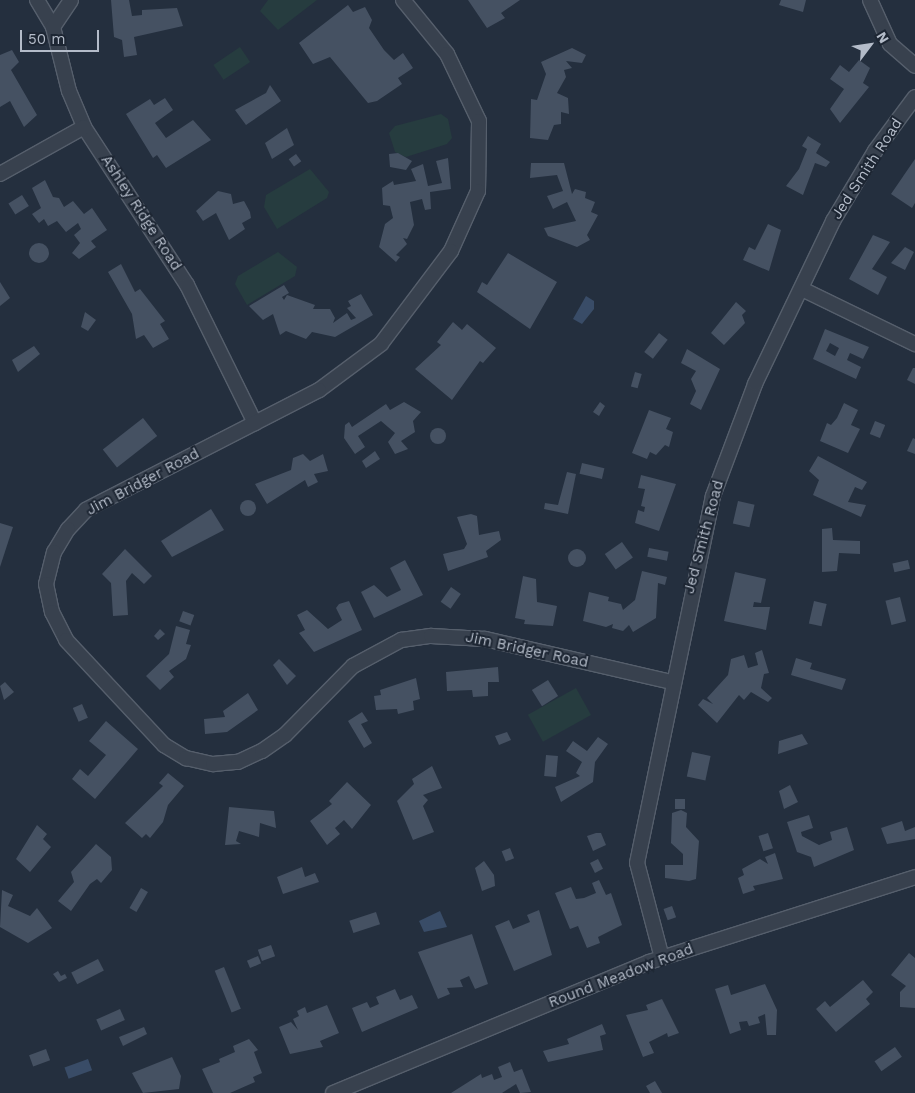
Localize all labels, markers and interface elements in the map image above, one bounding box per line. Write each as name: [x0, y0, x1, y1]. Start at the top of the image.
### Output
scale bar: [22, 20, 101, 52]
north arrow: [845, 20, 895, 70]
text: N: [873, 29, 892, 46]
text: 50 m: [28, 30, 65, 48]
street label: Jed Smith Road: [828, 115, 906, 223]
street label: Ashley Ridge Road: [97, 152, 185, 274]
street label: Jim Bridger Road: [83, 445, 203, 519]
street label: Jed Smith Road: [680, 478, 728, 596]
street label: Jim Bridger Road: [464, 628, 590, 672]
street label: Round Meadow Road: [546, 940, 696, 1012]

